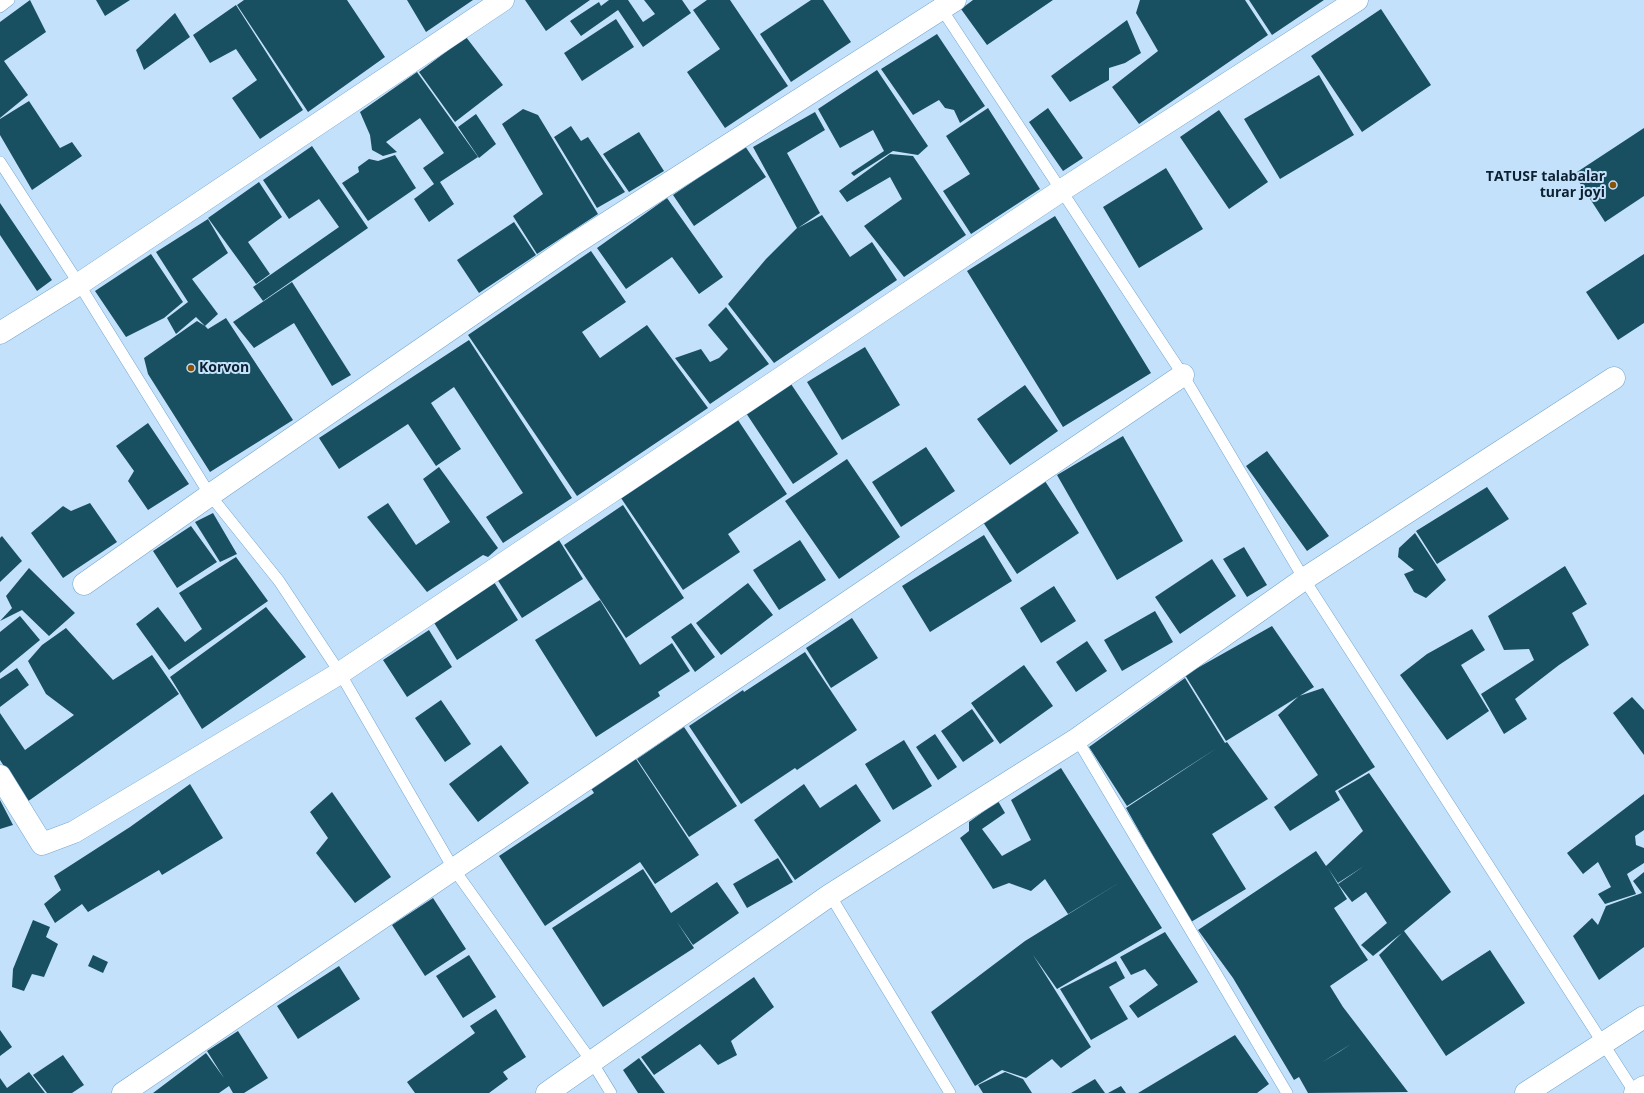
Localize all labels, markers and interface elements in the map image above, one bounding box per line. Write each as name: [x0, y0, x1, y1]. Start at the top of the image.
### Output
place label: TATUSF talabalar turar joyi: [1486, 169, 1605, 202]
marker: TATUSF talabalar turar joyi: [1608, 180, 1618, 190]
place label: Korvon: [199, 360, 249, 376]
marker: Korvon: [186, 363, 196, 373]

